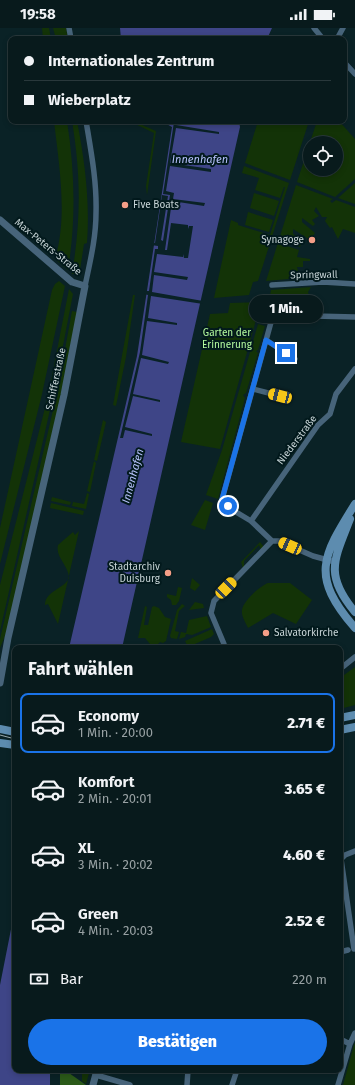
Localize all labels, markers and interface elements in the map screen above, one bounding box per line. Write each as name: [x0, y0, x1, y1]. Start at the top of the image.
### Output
text: 19:58: [20, 5, 56, 23]
text: Internationales Zentrum: [48, 52, 215, 70]
text: Wieberplatz: [48, 91, 131, 109]
map controls: [303, 136, 343, 176]
button: locate: [303, 136, 343, 176]
water label: Innenhafen: [172, 153, 228, 166]
place label: Five Boats: [133, 199, 179, 211]
marker: Five Boats: [120, 200, 130, 210]
street label: Max-Peters-Straße: [12, 216, 84, 278]
place label: Synagoge: [261, 234, 304, 246]
marker: Synagoge: [307, 235, 317, 245]
street label: Springwall: [290, 269, 338, 281]
callout: 1 Min.: [249, 295, 323, 323]
text: 1 Min.: [269, 301, 303, 316]
park label: Garten der Erinnerung: [202, 327, 253, 351]
route end: [277, 344, 295, 362]
street label: Schifferstraße: [44, 347, 68, 411]
car: [267, 387, 293, 405]
street label: Niederstraße: [274, 413, 320, 467]
water label: Innenhafen: [119, 447, 147, 505]
route start: [219, 497, 237, 515]
car: [277, 536, 303, 556]
place label: Stadtarchiv Duisburg: [109, 561, 161, 585]
marker: Stadtarchiv Duisburg: [163, 568, 173, 578]
car: [213, 575, 239, 601]
place label: Salvatorkirche: [274, 627, 339, 639]
marker: Salvatorkirche: [261, 628, 271, 638]
text: Fahrt wählen: [28, 658, 133, 680]
icon: car: [30, 705, 66, 741]
text: Economy: [78, 707, 139, 725]
text: 2.71 €: [287, 714, 325, 732]
text: 1 Min. · 20:00: [78, 725, 153, 740]
icon: car: [30, 771, 66, 807]
text: Komfort: [78, 773, 134, 791]
text: 3.65 €: [285, 780, 325, 798]
text: 2 Min. · 20:01: [78, 791, 152, 806]
icon: car: [30, 837, 66, 873]
text: XL: [78, 839, 94, 857]
text: 4.60 €: [283, 846, 325, 864]
text: 3 Min. · 20:02: [78, 857, 153, 872]
icon: car: [30, 903, 66, 939]
text: Green: [78, 905, 118, 923]
text: 2.52 €: [285, 912, 325, 930]
text: 4 Min. · 20:03: [78, 923, 153, 938]
icon: cash: [28, 968, 50, 990]
text: Bar: [60, 970, 83, 988]
text: 220 m: [292, 972, 327, 987]
button: Bestätigen: [28, 1019, 327, 1065]

